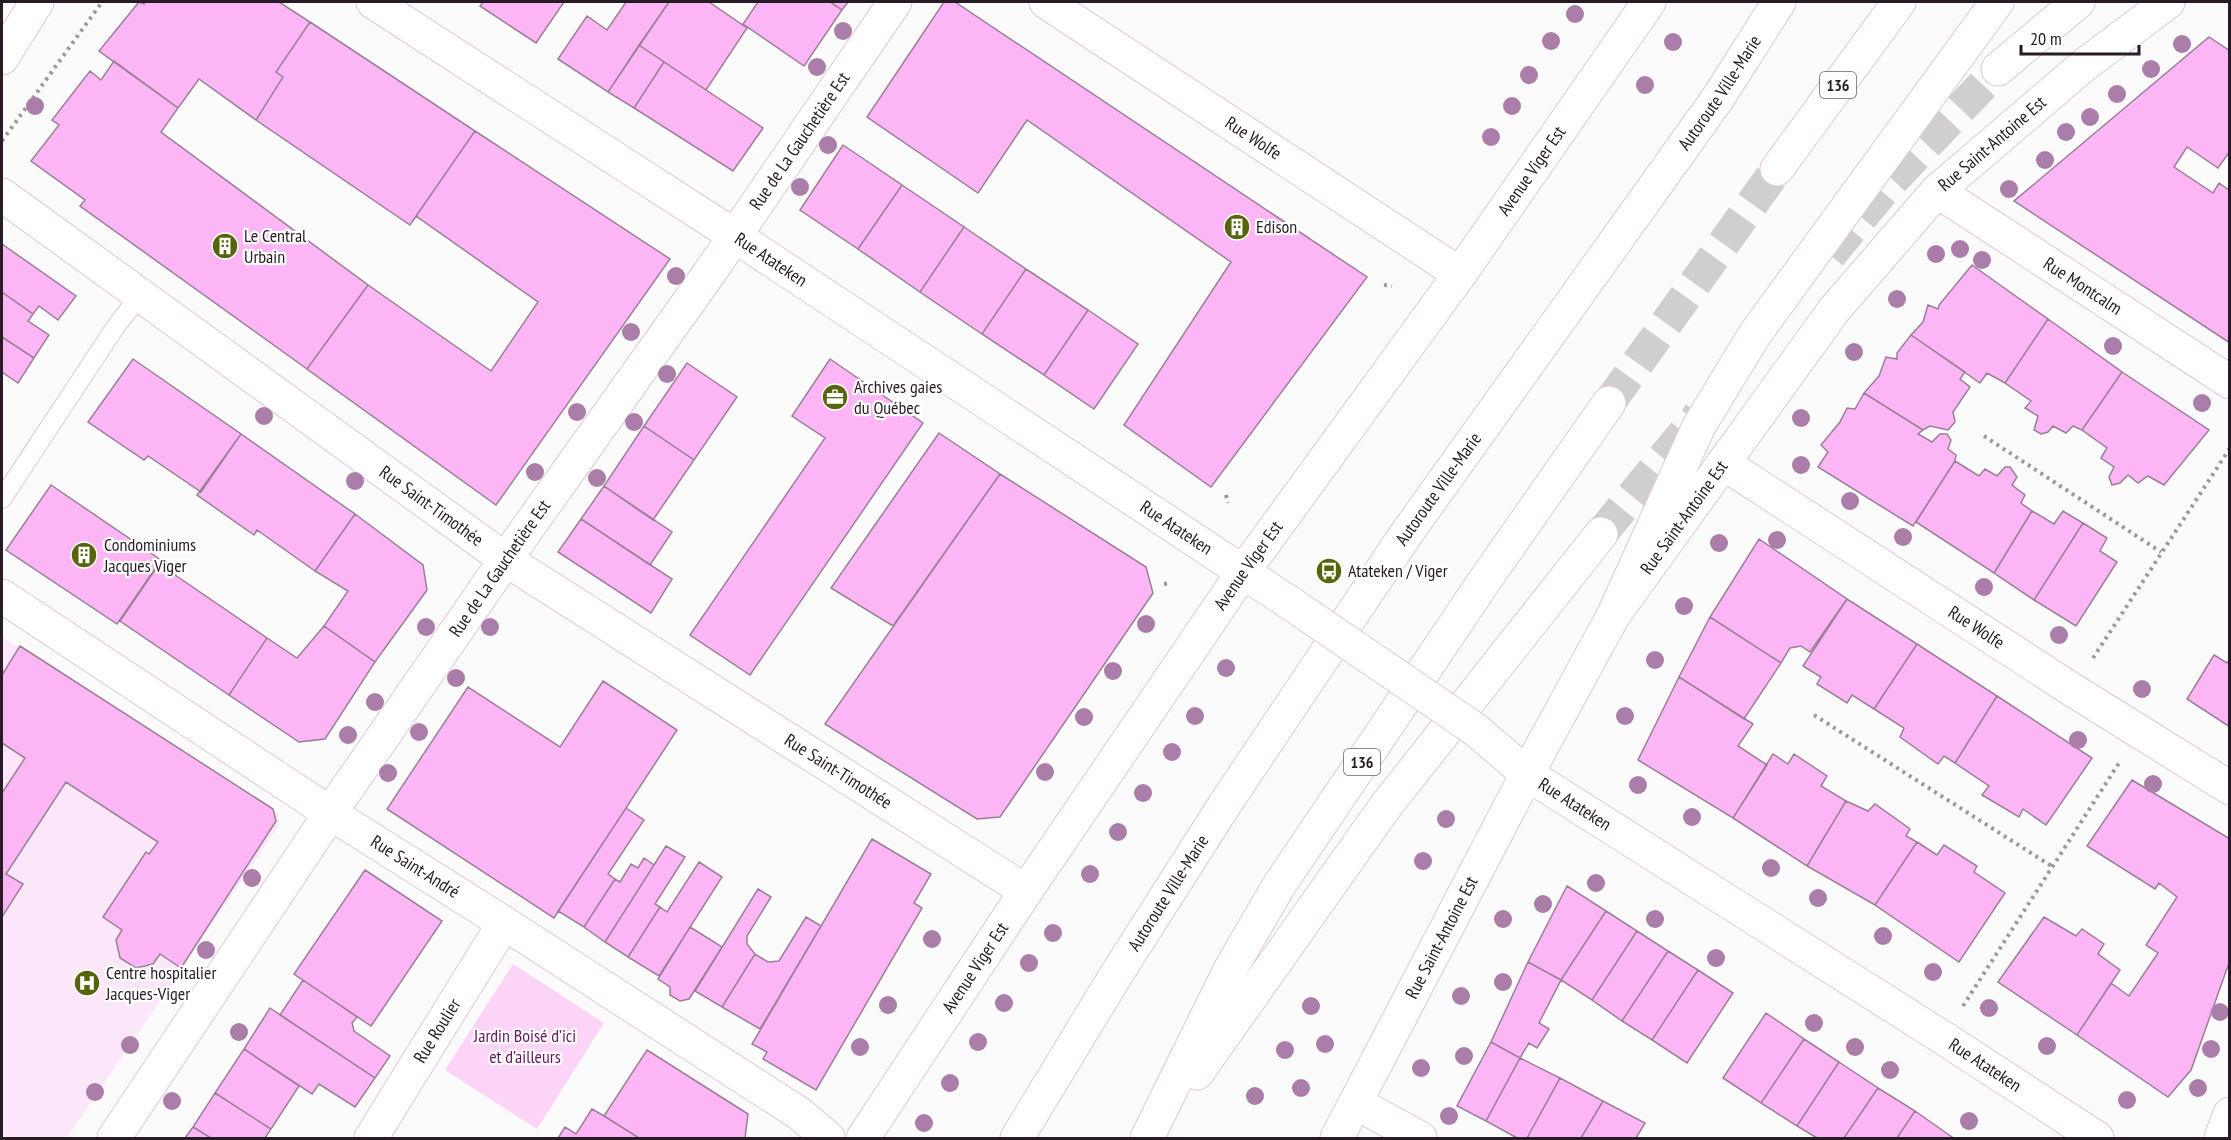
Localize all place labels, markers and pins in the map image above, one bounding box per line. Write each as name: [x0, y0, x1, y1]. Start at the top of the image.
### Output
building icon: Edison: [1222, 212, 1252, 242]
place label: Edison: [1256, 215, 1297, 238]
place label: Le Central Urbain: [244, 224, 307, 268]
building icon: Le Central Urbain: [210, 231, 240, 261]
place label: Archives gaies du Québec: [854, 375, 942, 419]
office icon: Archives gaies du Québec: [820, 382, 850, 412]
place label: Condominiums Jacques Viger: [103, 533, 196, 577]
building icon: Condominiums Jacques Viger: [69, 540, 99, 570]
bus stop icon: Atateken / Viger: [1314, 556, 1344, 586]
place label: Atateken / Viger: [1348, 559, 1448, 582]
place label: Centre hospitalier Jacques-Viger: [105, 961, 216, 1005]
hospital icon: Centre hospitalier Jacques-Viger: [72, 968, 102, 998]

